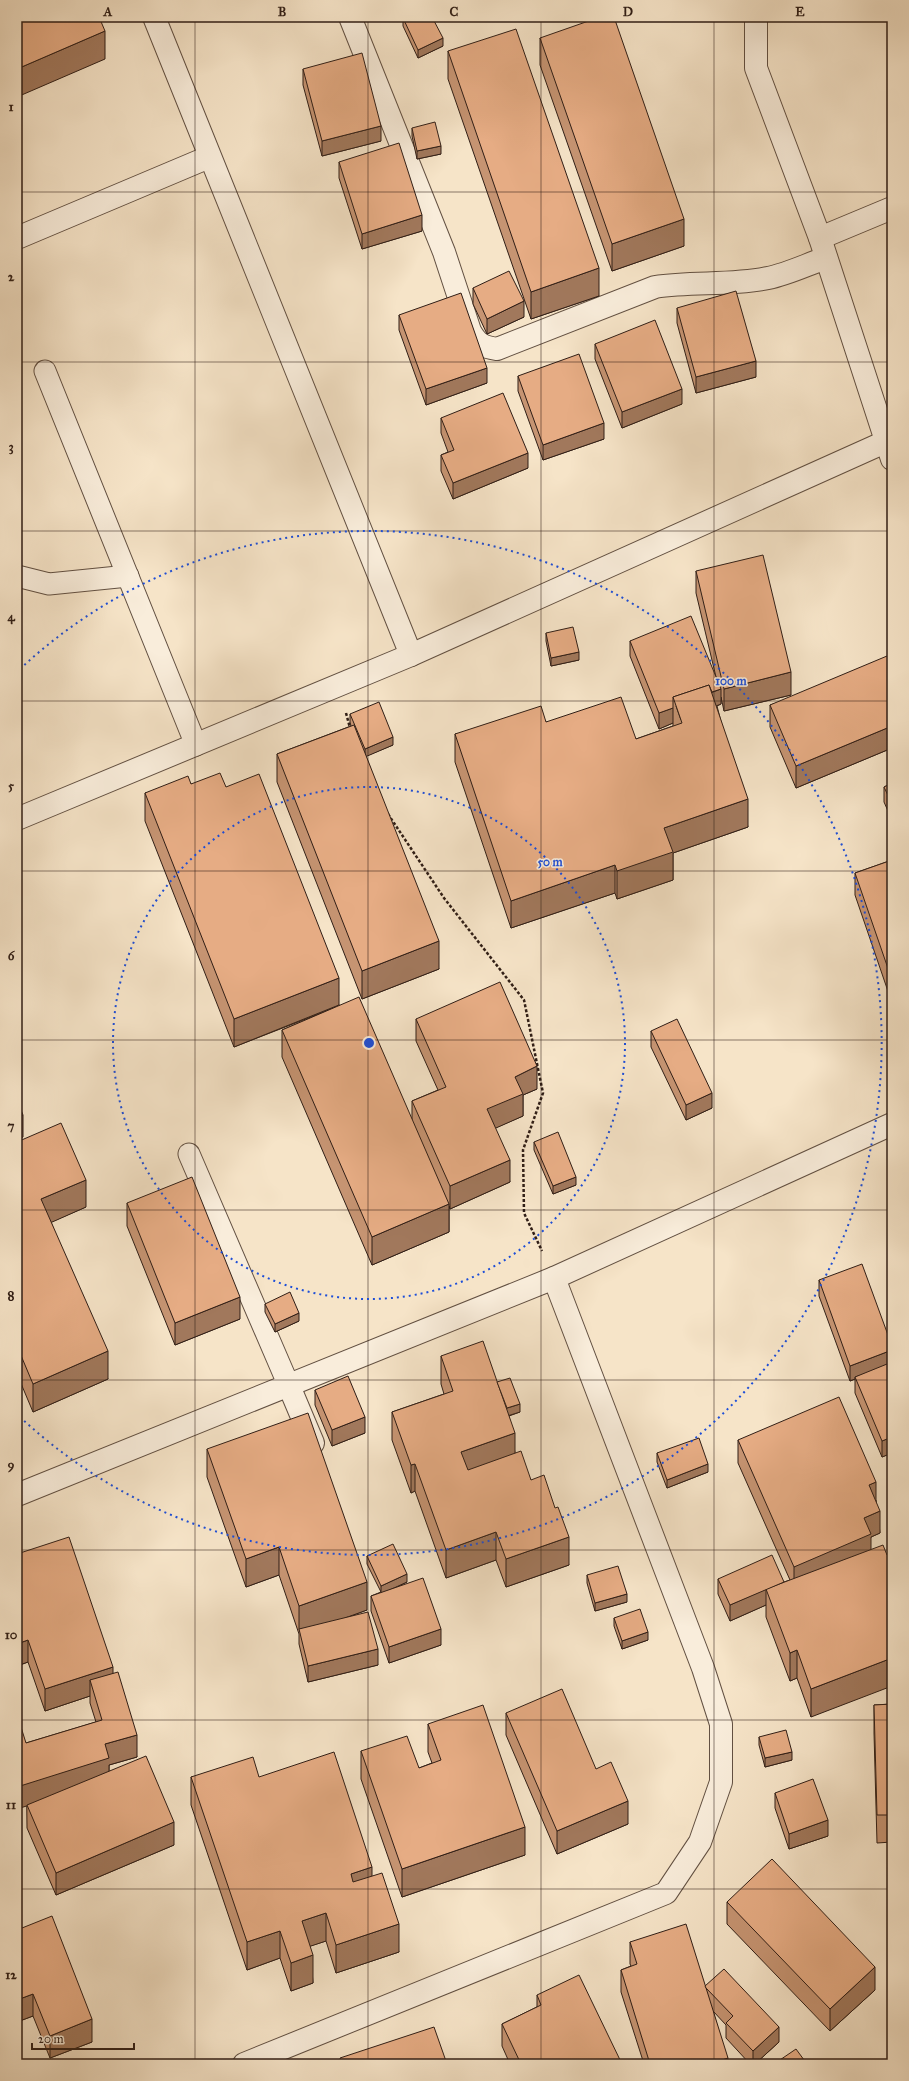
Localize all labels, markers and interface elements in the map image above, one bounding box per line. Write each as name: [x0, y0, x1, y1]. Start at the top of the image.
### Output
text: A: [103, 4, 113, 20]
text: B: [278, 4, 287, 20]
text: C: [450, 4, 459, 20]
text: D: [623, 4, 633, 20]
text: E: [795, 4, 805, 20]
text: 1: [8, 99, 14, 115]
text: 2: [8, 269, 15, 285]
text: 3: [8, 439, 14, 455]
text: 4: [7, 609, 15, 625]
text: 100 m: [715, 674, 748, 688]
text: 5: [8, 778, 15, 794]
text: 50 m: [537, 855, 564, 869]
text: 6: [8, 948, 16, 964]
centre of rings: [362, 1036, 376, 1050]
text: 7: [8, 1118, 15, 1134]
text: 8: [8, 1288, 15, 1304]
text: 9: [8, 1457, 15, 1473]
text: 10: [5, 1627, 18, 1643]
text: 11: [6, 1797, 16, 1813]
text: 12: [5, 1967, 17, 1983]
scale bar: [32, 2025, 134, 2051]
text: 20 m: [38, 2032, 64, 2046]

